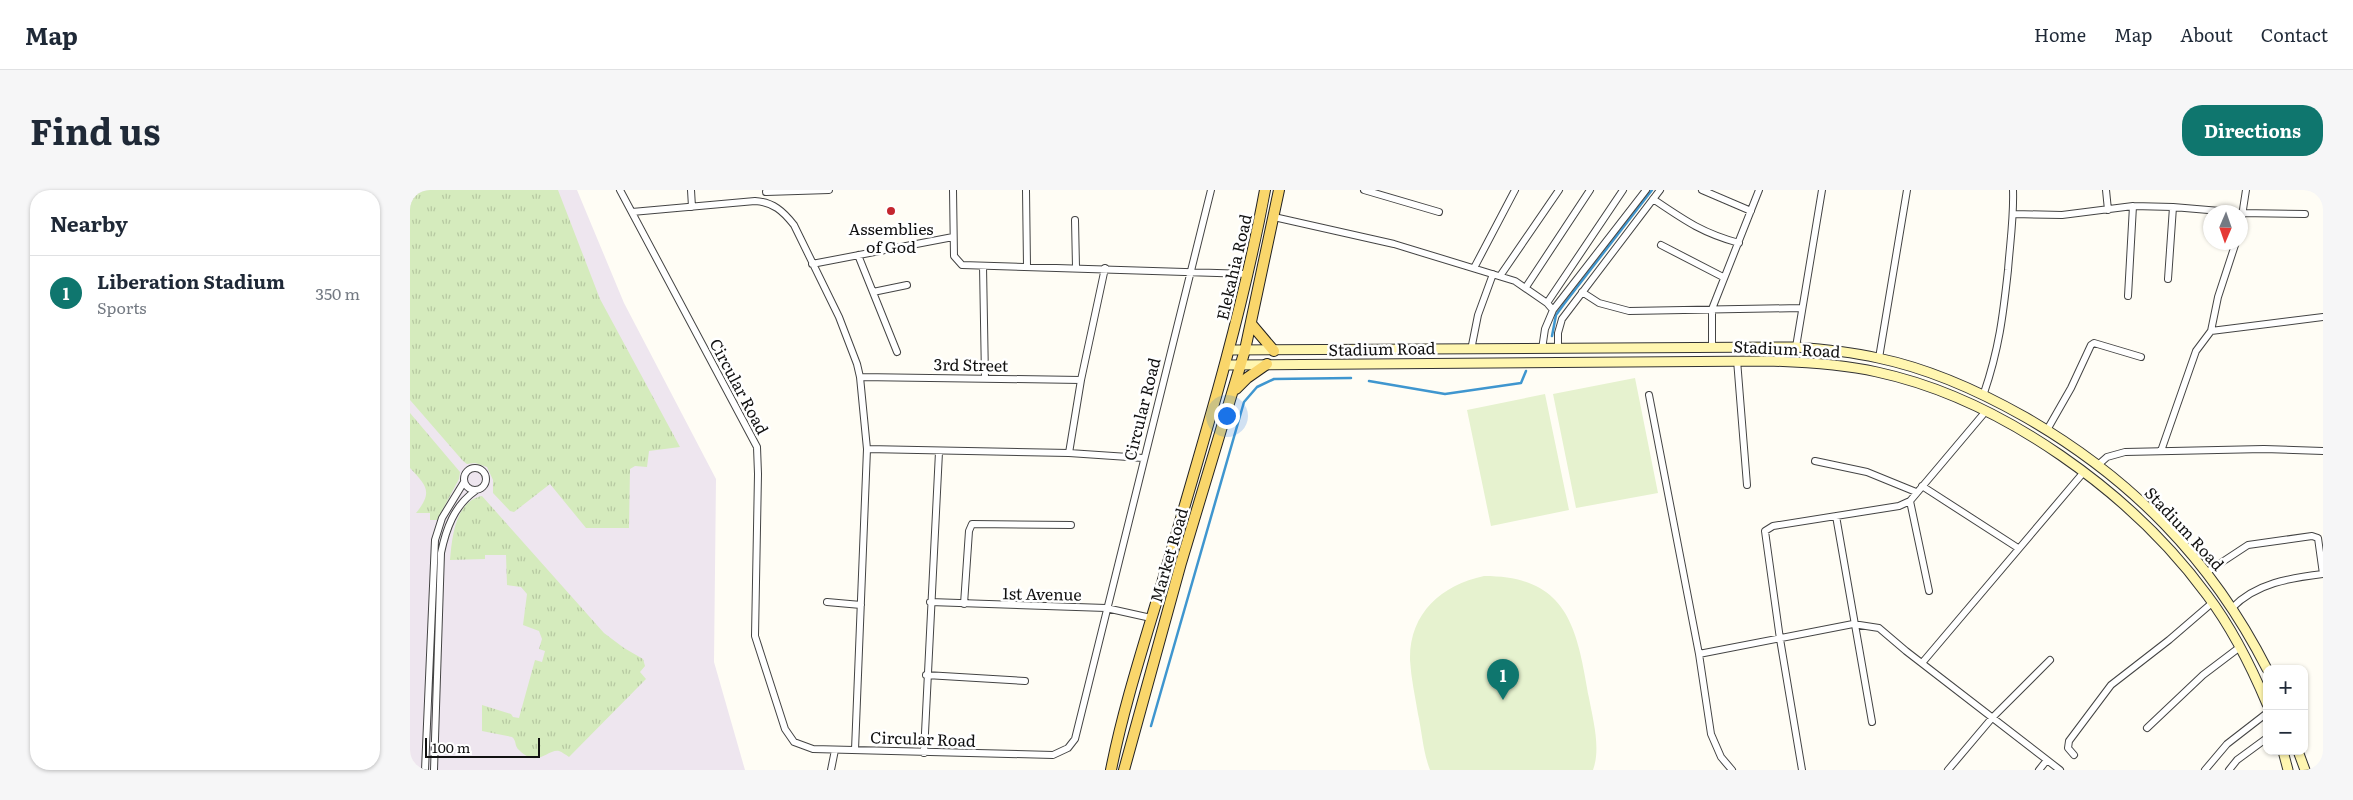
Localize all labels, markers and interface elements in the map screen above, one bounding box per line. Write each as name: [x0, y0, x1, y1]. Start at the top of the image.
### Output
text: Map: [25, 17, 78, 52]
text: Home: [2034, 21, 2086, 48]
text: Map: [2114, 21, 2152, 48]
text: About: [2180, 21, 2233, 48]
text: Contact: [2261, 21, 2328, 48]
text: Find us: [30, 104, 160, 156]
button: Directions: [2182, 105, 2323, 156]
marker: Assemblies of God: [885, 205, 897, 217]
north arrow: [2203, 205, 2248, 250]
text: Nearby: [50, 207, 128, 238]
street label: Elekahia Road: [1209, 211, 1257, 322]
place label: Assemblies of God: [849, 216, 933, 258]
text: Liberation Stadium: [97, 267, 285, 295]
text: 1: [63, 281, 69, 305]
text: 350 m: [315, 281, 360, 305]
text: Sports: [97, 295, 147, 319]
street label: Stadium Road: [1733, 333, 1841, 363]
street label: Circular Road: [705, 334, 775, 438]
street label: Stadium Road: [1328, 335, 1436, 361]
street label: 3rd Street: [933, 351, 1009, 377]
street label: Circular Road: [1117, 355, 1165, 463]
your location: [1214, 403, 1240, 429]
street label: Stadium Road: [2140, 481, 2230, 575]
street label: Market Road: [1143, 505, 1193, 605]
street label: 1st Avenue: [1002, 580, 1082, 606]
pin: 1: [1487, 659, 1519, 700]
map controls: [2263, 665, 2308, 755]
button: +: [2263, 665, 2308, 710]
button: −: [2263, 710, 2308, 755]
street label: Circular Road: [870, 724, 976, 752]
scale bar: [425, 735, 540, 758]
text: 100 m: [432, 737, 470, 757]

